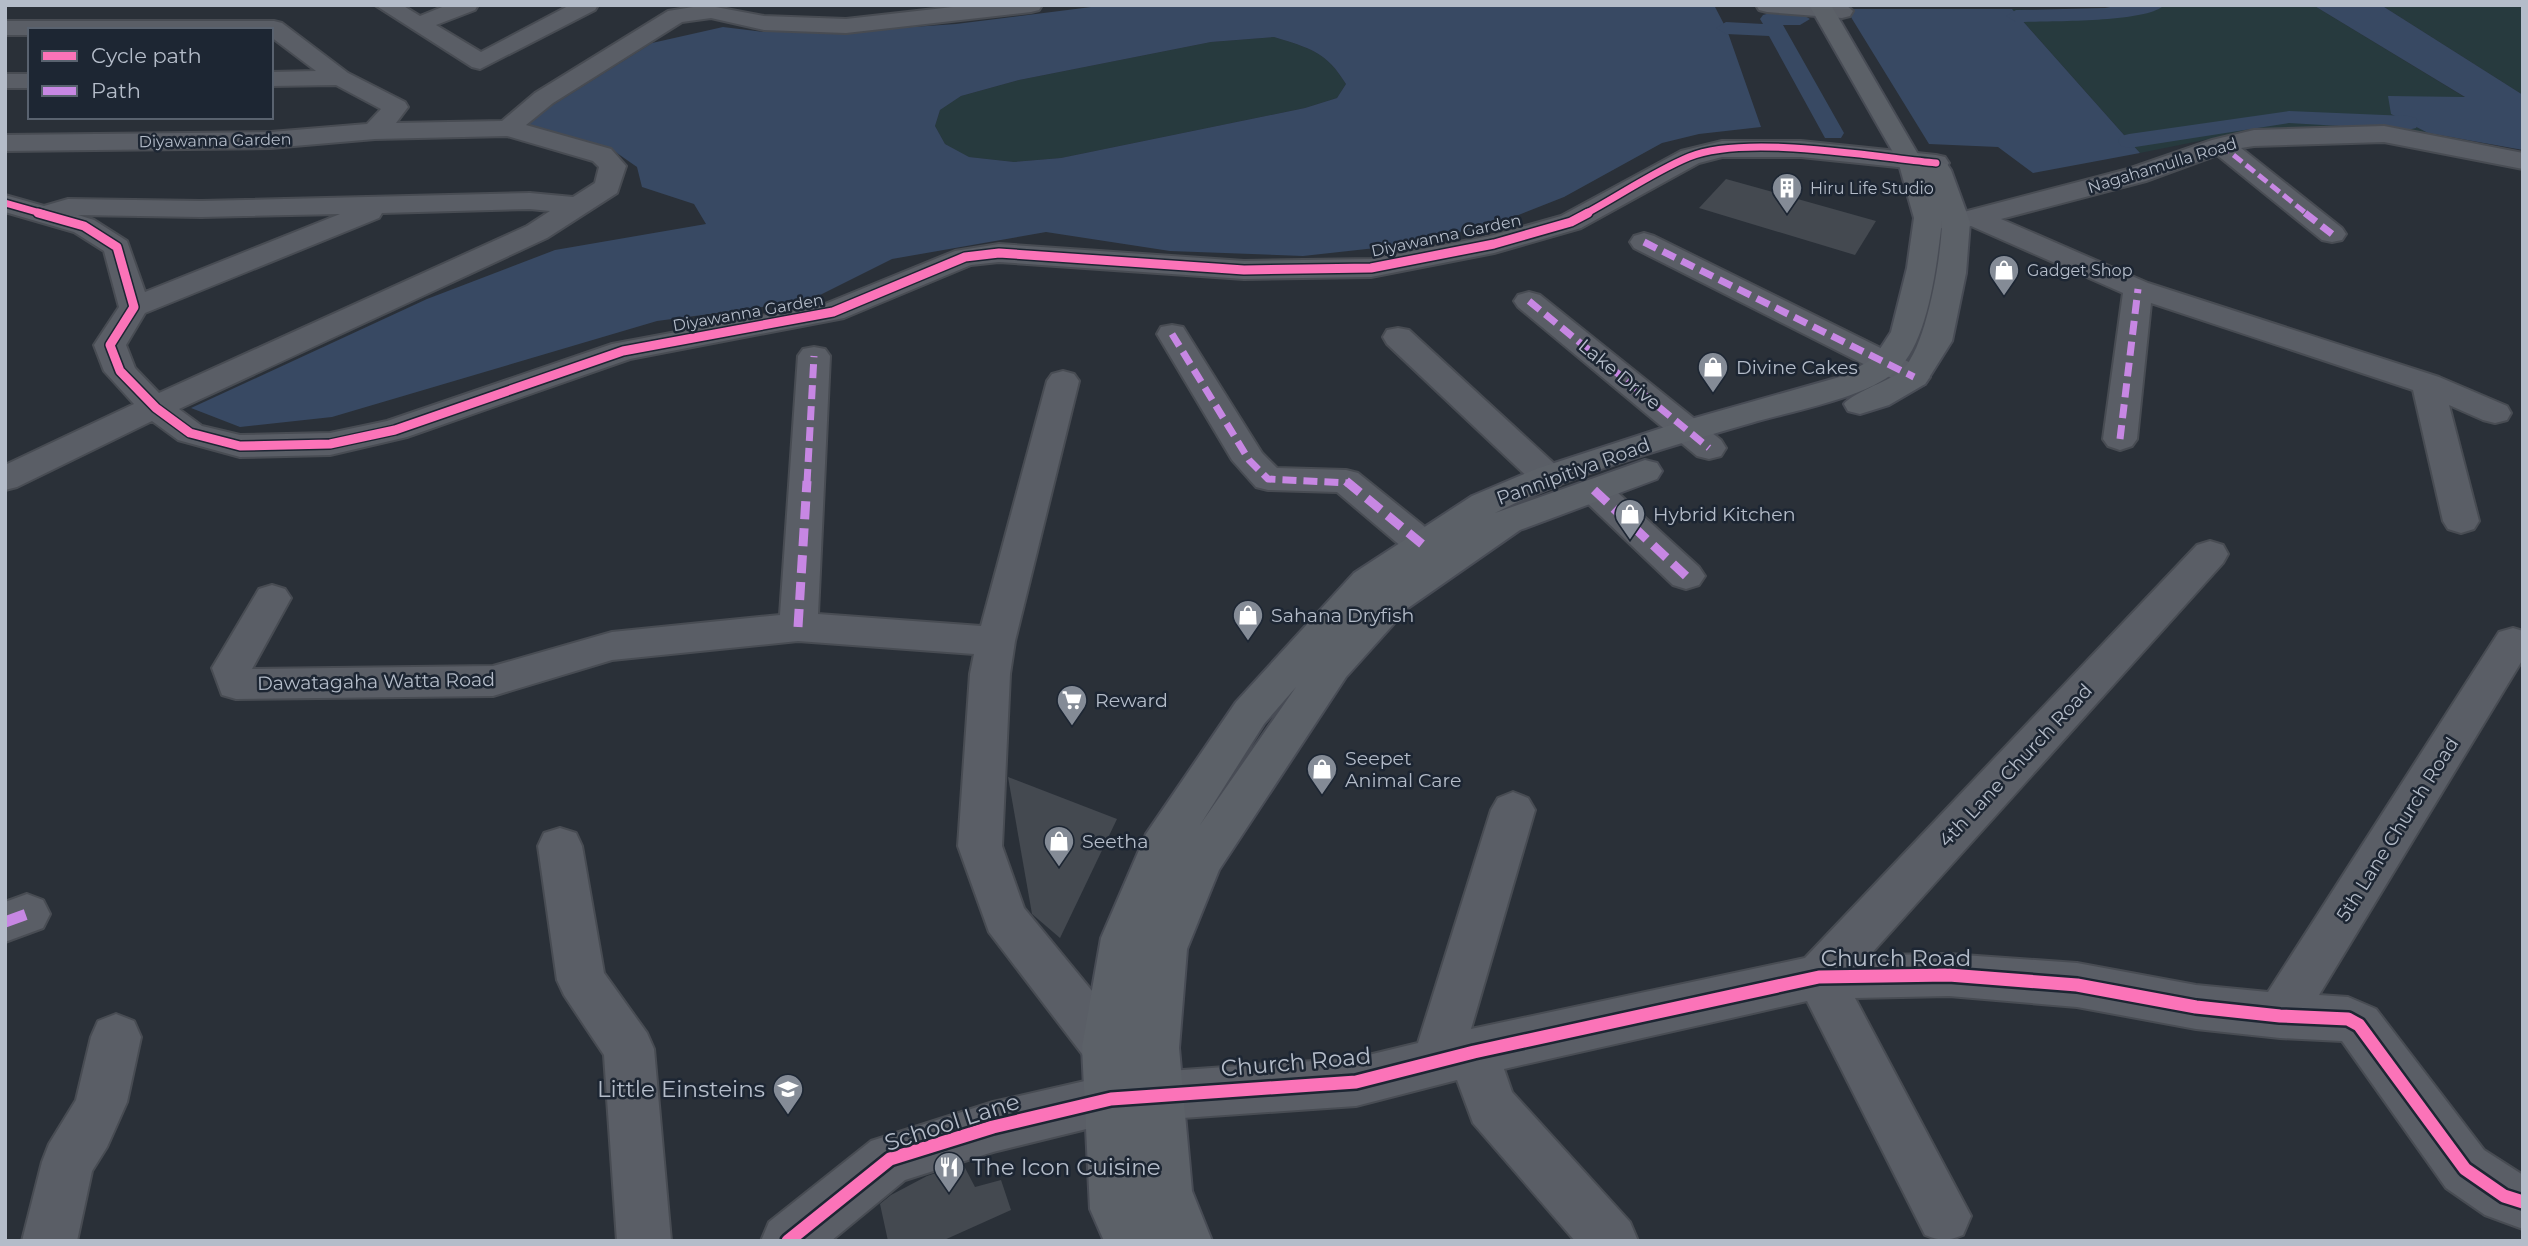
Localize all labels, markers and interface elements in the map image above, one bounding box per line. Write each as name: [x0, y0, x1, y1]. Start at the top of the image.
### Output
legend: [28, 28, 273, 119]
text: Cycle path: [91, 43, 202, 68]
text: Path: [91, 78, 141, 103]
street label: Diyawanna Garden: [138, 130, 292, 151]
street label: Nagahamulla Road: [2085, 134, 2239, 197]
building icon: Hiru Life Studio: [1770, 171, 1804, 215]
place label: Hiru Life Studio: [1810, 179, 1934, 198]
street label: Diyawanna Garden: [1369, 210, 1523, 261]
shop icon: Gadget Shop: [1987, 253, 2021, 297]
place label: Gadget Shop: [2027, 261, 2133, 280]
street label: Diyawanna Garden: [671, 290, 825, 335]
street label: Lake Drive: [1574, 334, 1666, 415]
shop icon: Divine Cakes: [1696, 350, 1730, 394]
place label: Divine Cakes: [1736, 356, 1858, 379]
street label: Pannipitiya Road: [1493, 433, 1653, 510]
shop icon: Hybrid Kitchen: [1613, 497, 1647, 541]
place label: Hybrid Kitchen: [1653, 503, 1796, 526]
shop icon: Sahana Dryfish: [1231, 598, 1265, 642]
place label: Sahana Dryfish: [1271, 604, 1414, 627]
street label: Dawatagaha Watta Road: [257, 668, 495, 695]
street label: 4th Lane Church Road: [1934, 679, 2097, 852]
supermarket icon: Reward: [1055, 683, 1089, 727]
place label: Reward: [1095, 689, 1168, 712]
street label: 5th Lane Church Road: [2331, 733, 2463, 925]
place label: Seepet Animal Care: [1345, 747, 1461, 792]
shop icon: Seepet Animal Care: [1305, 752, 1339, 796]
shop icon: Seetha: [1042, 824, 1076, 868]
place label: Seetha: [1082, 830, 1148, 853]
street label: Church Road: [1821, 944, 1971, 972]
street label: Church Road: [1220, 1041, 1372, 1083]
school or university icon: Little Einsteins: [771, 1072, 805, 1116]
place label: Little Einsteins: [597, 1075, 765, 1103]
street label: School Lane: [881, 1087, 1023, 1157]
restaurant icon: The Icon Cuisine: [932, 1150, 966, 1194]
place label: The Icon Cuisine: [972, 1153, 1161, 1181]

